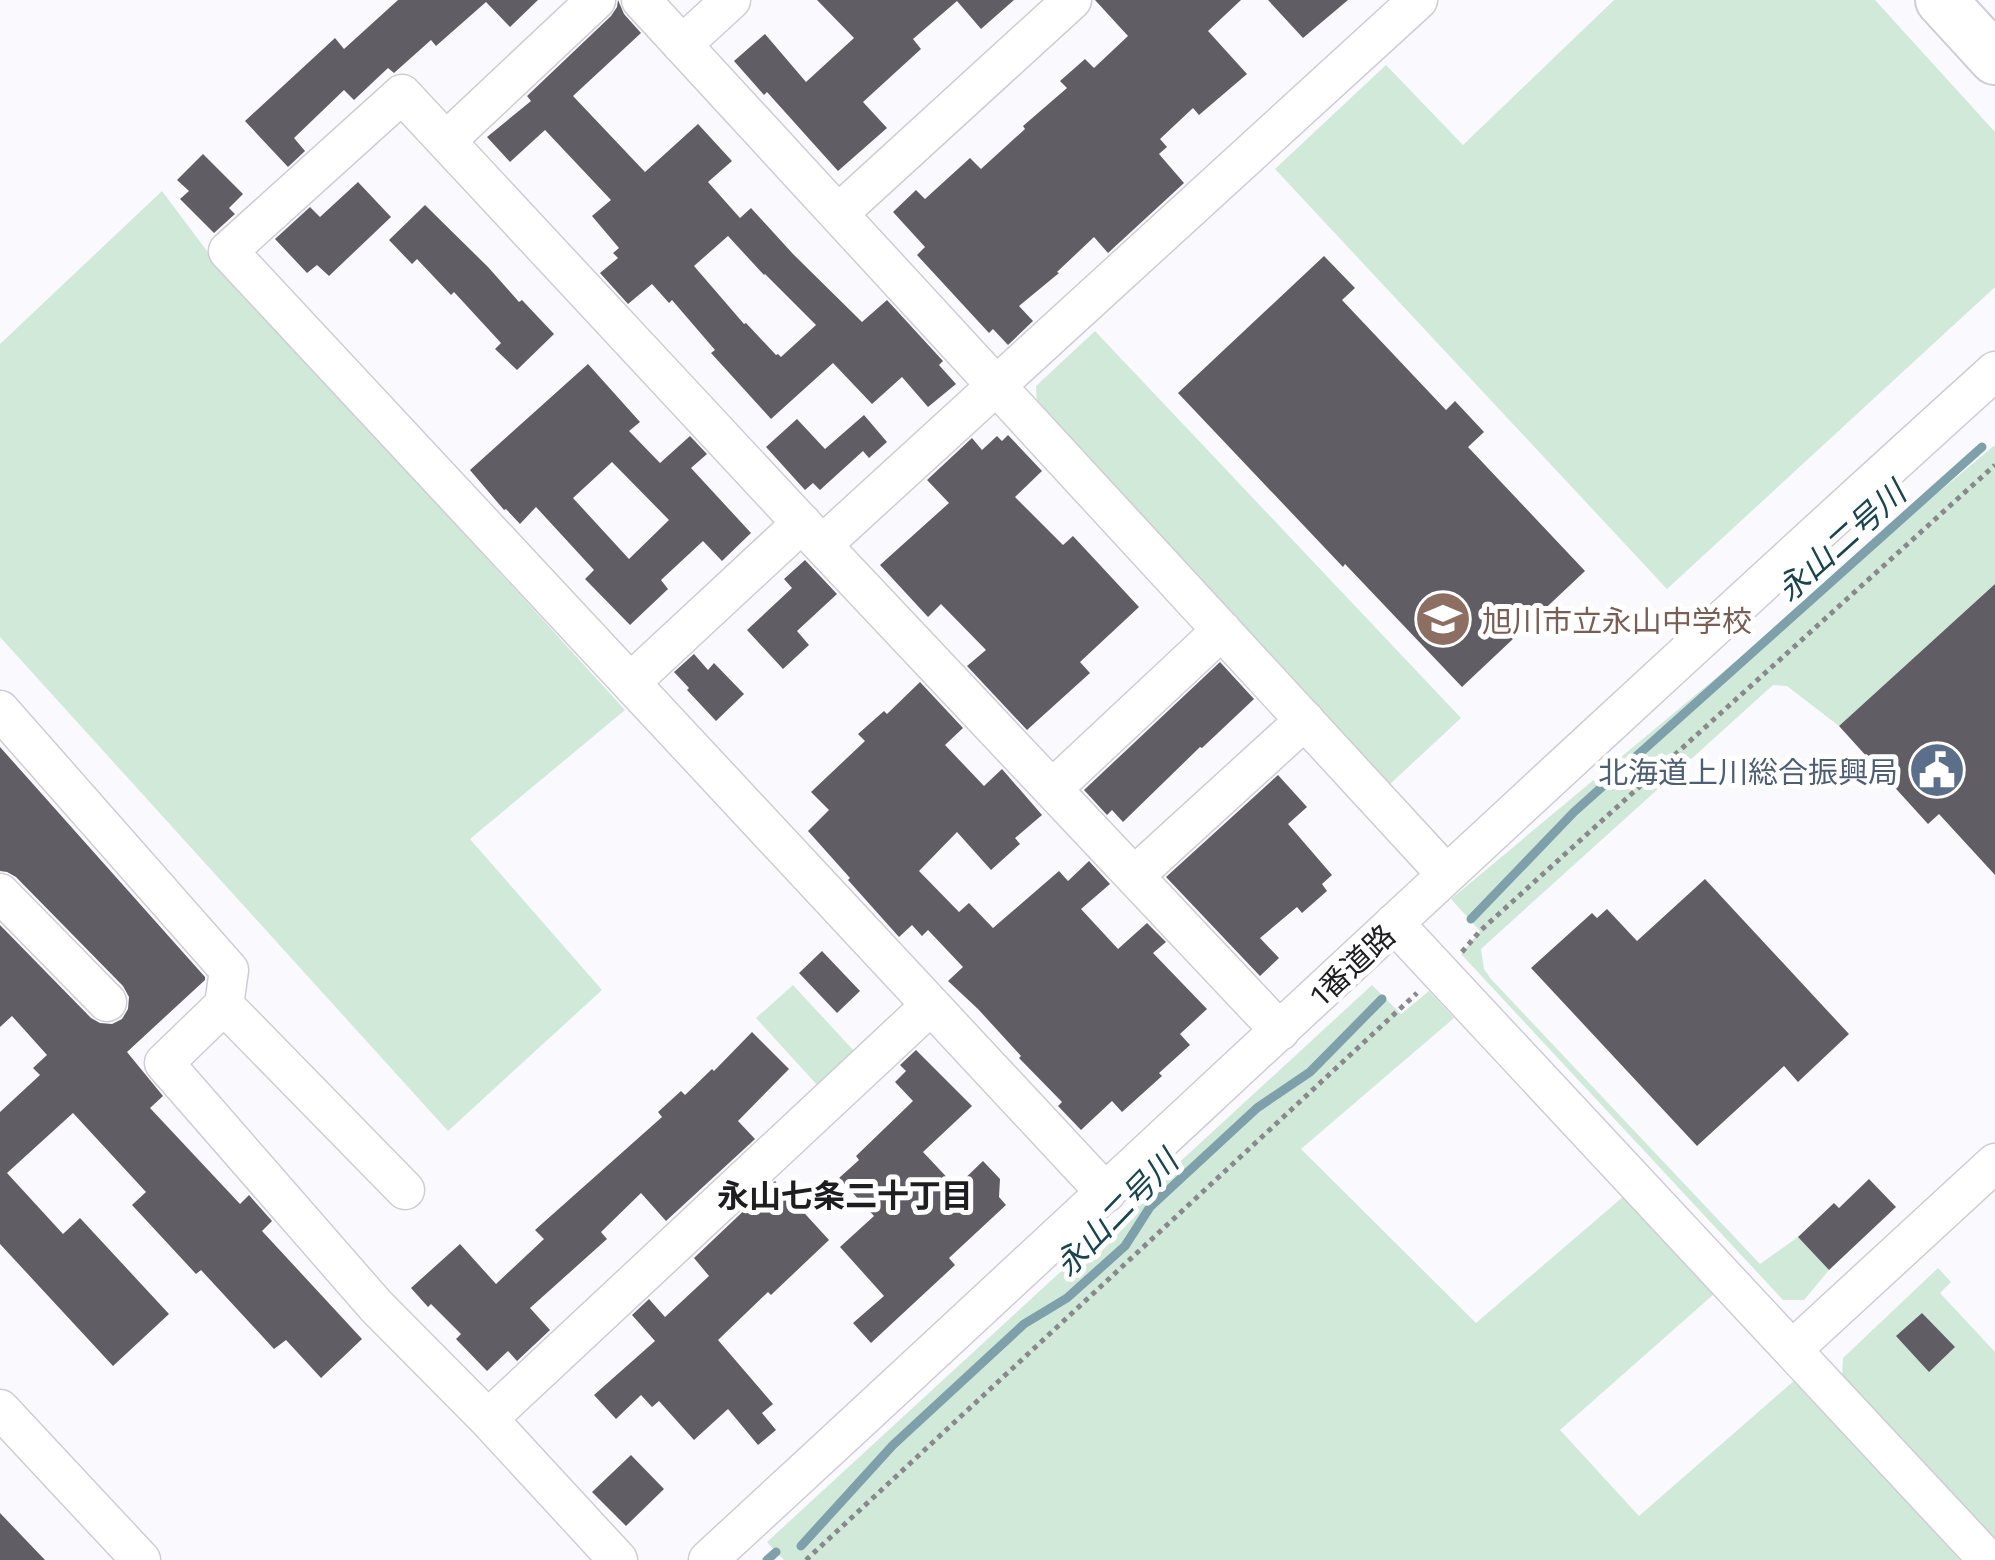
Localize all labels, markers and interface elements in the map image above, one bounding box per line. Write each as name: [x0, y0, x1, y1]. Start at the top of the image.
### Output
water label: 永山二号川: [1767, 470, 1915, 608]
school or university icon: 旭川市立永山中学校: [1413, 589, 1473, 649]
place label: 旭川市立永山中学校: [1482, 601, 1752, 638]
public building icon: 北海道上川総合振興局: [1907, 740, 1967, 800]
place label: 北海道上川総合振興局: [1598, 752, 1898, 789]
street label: 1番道路: [1301, 915, 1401, 1013]
water label: 永山二号川: [1045, 1138, 1187, 1283]
district label: 永山七条二十丁目: [717, 1174, 973, 1214]

